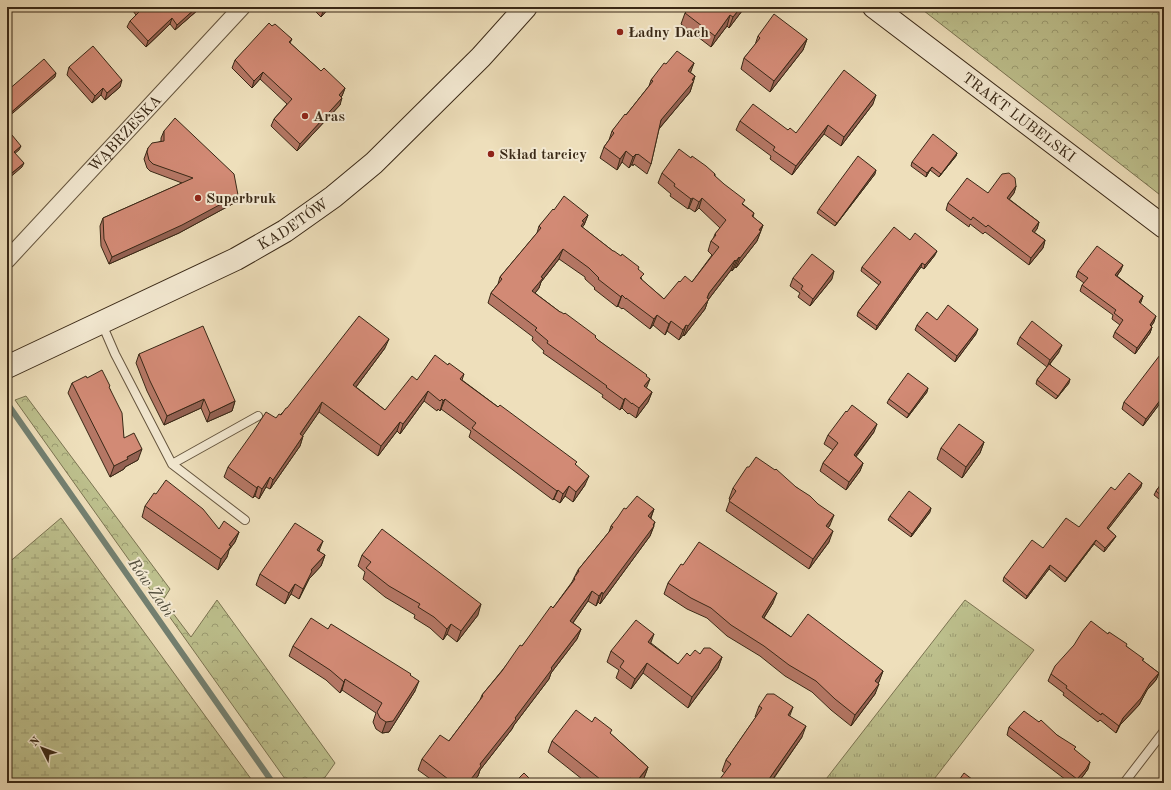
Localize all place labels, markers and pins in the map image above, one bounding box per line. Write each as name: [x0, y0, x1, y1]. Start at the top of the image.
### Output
place label: Ładny Dach: [628, 26, 709, 41]
marker: Ładny Dach: [615, 27, 625, 37]
place label: Aras: [313, 110, 345, 125]
marker: Aras: [300, 111, 310, 121]
place label: Skład tarcicy: [499, 148, 587, 163]
marker: Skład tarcicy: [486, 149, 496, 159]
place label: Superbruk: [206, 192, 277, 207]
marker: Superbruk: [193, 193, 203, 203]

